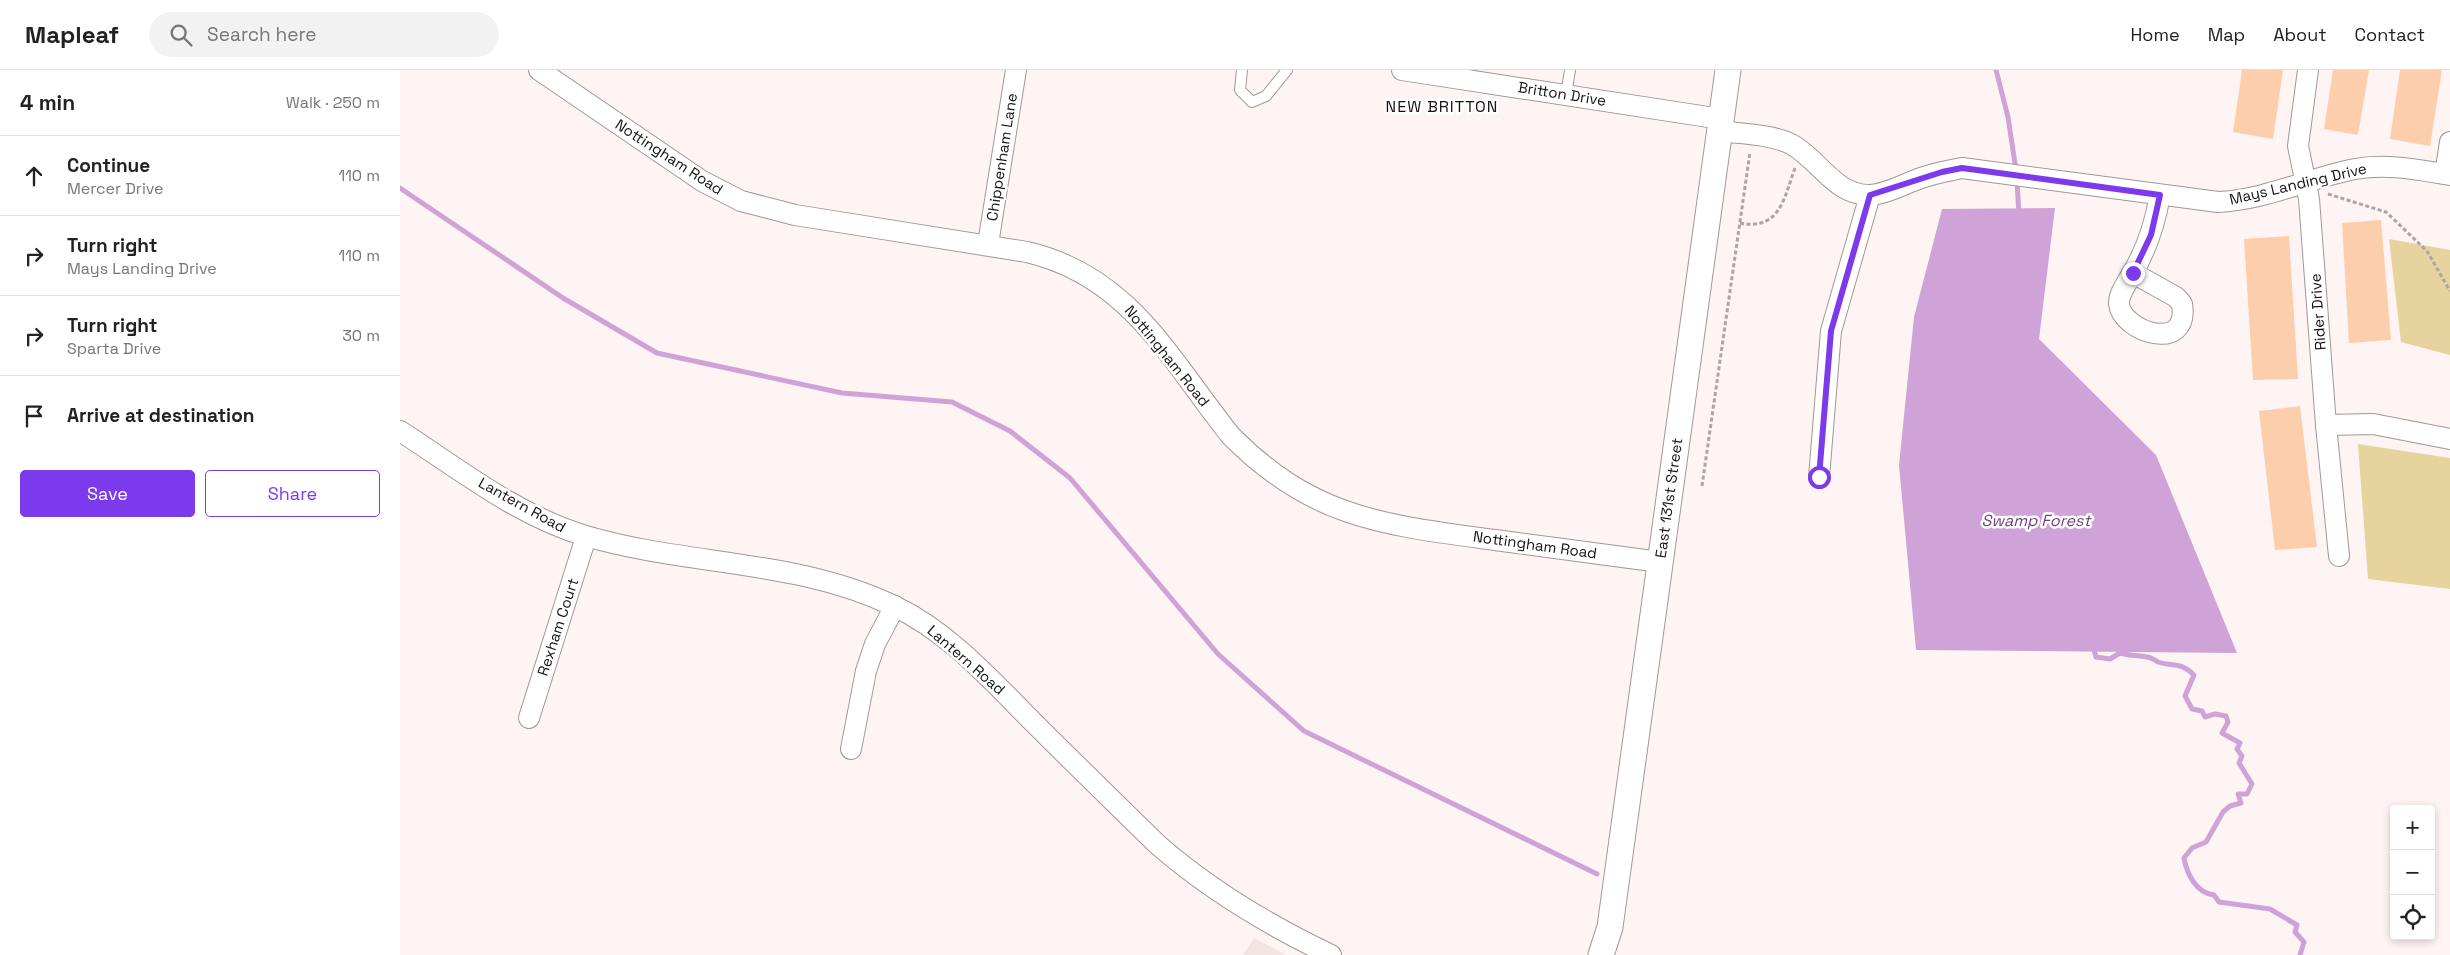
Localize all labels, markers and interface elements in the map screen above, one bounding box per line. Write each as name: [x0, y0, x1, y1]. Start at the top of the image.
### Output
search box: [149, 12, 499, 57]
text: Mapleaf: [25, 19, 119, 50]
icon: search: [167, 21, 195, 49]
text: Search here: [207, 22, 317, 47]
text: Home: [2131, 23, 2180, 46]
text: Map: [2208, 23, 2245, 46]
text: About: [2273, 23, 2327, 46]
text: Contact: [2355, 23, 2425, 46]
street label: Britton Drive: [1517, 77, 1608, 110]
text: 4 min: [20, 89, 75, 116]
street label: Chippenham Lane: [982, 91, 1021, 222]
text: Walk · 250 m: [286, 92, 380, 113]
district label: NEW BRITTON: [1386, 96, 1498, 117]
street label: Nottingham Road: [612, 115, 727, 199]
text: Continue: [67, 153, 150, 178]
street label: Mays Landing Drive: [2227, 158, 2368, 209]
icon: ahead: [20, 162, 48, 190]
text: 110 m: [338, 165, 380, 186]
text: Mercer Drive: [67, 178, 164, 199]
text: Turn right: [67, 233, 157, 258]
icon: right: [20, 242, 48, 270]
text: 110 m: [338, 245, 380, 266]
text: Mays Landing Drive: [67, 258, 217, 279]
route end: [2122, 262, 2145, 285]
street label: Rider Drive: [2305, 273, 2330, 351]
street label: Nottingham Road: [1121, 301, 1214, 410]
text: Turn right: [67, 313, 157, 338]
icon: right: [20, 322, 48, 350]
text: 30 m: [342, 325, 380, 346]
text: Sparta Drive: [67, 338, 161, 359]
icon: arrive: [20, 402, 48, 430]
text: Arrive at destination: [67, 403, 255, 428]
street label: East 131st Street: [1651, 437, 1686, 559]
route start: [1808, 466, 1831, 489]
button: Save: [20, 470, 195, 517]
button: Share: [205, 470, 380, 517]
street label: Lantern Road: [475, 473, 569, 536]
water label: Swamp Forest: [1981, 510, 2092, 531]
street label: Nottingham Road: [1472, 526, 1598, 563]
street label: Rexham Court: [533, 575, 582, 678]
street label: Lantern Road: [924, 621, 1009, 699]
map controls: [2390, 805, 2435, 940]
button: +: [2390, 805, 2435, 850]
button: −: [2390, 850, 2435, 895]
button: locate: [2390, 895, 2435, 940]

